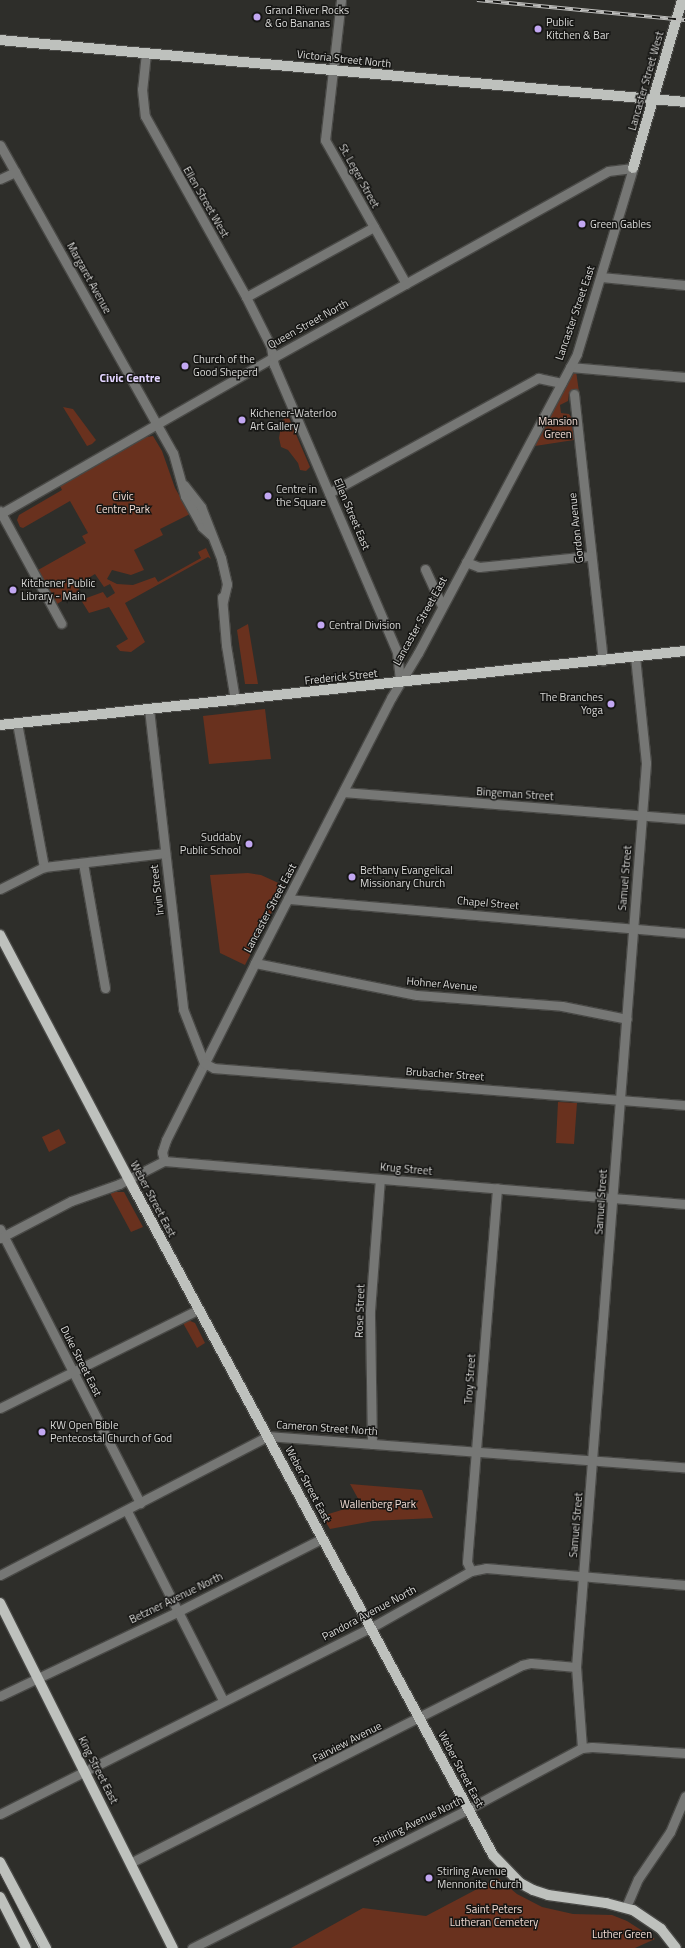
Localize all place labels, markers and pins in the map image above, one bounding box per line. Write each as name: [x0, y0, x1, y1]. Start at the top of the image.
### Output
place label: Grand River Rocks & Go Bananas: [265, 4, 349, 30]
marker: Grand River Rocks & Go Bananas: [252, 12, 262, 22]
place label: Public Kitchen & Bar: [546, 16, 609, 42]
marker: Public Kitchen & Bar: [533, 24, 543, 34]
place label: Green Gables: [590, 217, 651, 231]
marker: Green Gables: [577, 219, 587, 229]
place label: Church of the Good Sheperd: [193, 353, 258, 379]
marker: Church of the Good Sheperd: [180, 361, 190, 371]
place label: Kichener-Waterloo Art Gallery: [250, 407, 337, 433]
marker: Kichener-Waterloo Art Gallery: [237, 415, 247, 425]
place label: Centre in the Square: [276, 483, 326, 509]
marker: Centre in the Square: [263, 491, 273, 501]
place label: Kitchener Public Library - Main: [21, 577, 95, 603]
marker: Kitchener Public Library - Main: [8, 585, 18, 595]
place label: Central Division: [329, 618, 401, 632]
marker: Central Division: [316, 620, 326, 630]
place label: The Branches Yoga: [540, 691, 603, 717]
marker: The Branches Yoga: [606, 699, 616, 709]
place label: Suddaby Public School: [180, 831, 241, 857]
marker: Suddaby Public School: [244, 839, 254, 849]
place label: Bethany Evangelical Missionary Church: [360, 864, 453, 890]
marker: Bethany Evangelical Missionary Church: [347, 872, 357, 882]
place label: KW Open Bible Pentecostal Church of God: [50, 1419, 172, 1445]
marker: KW Open Bible Pentecostal Church of God: [37, 1427, 47, 1437]
place label: Stirling Avenue Mennonite Church: [437, 1865, 522, 1891]
marker: Stirling Avenue Mennonite Church: [424, 1873, 434, 1883]

